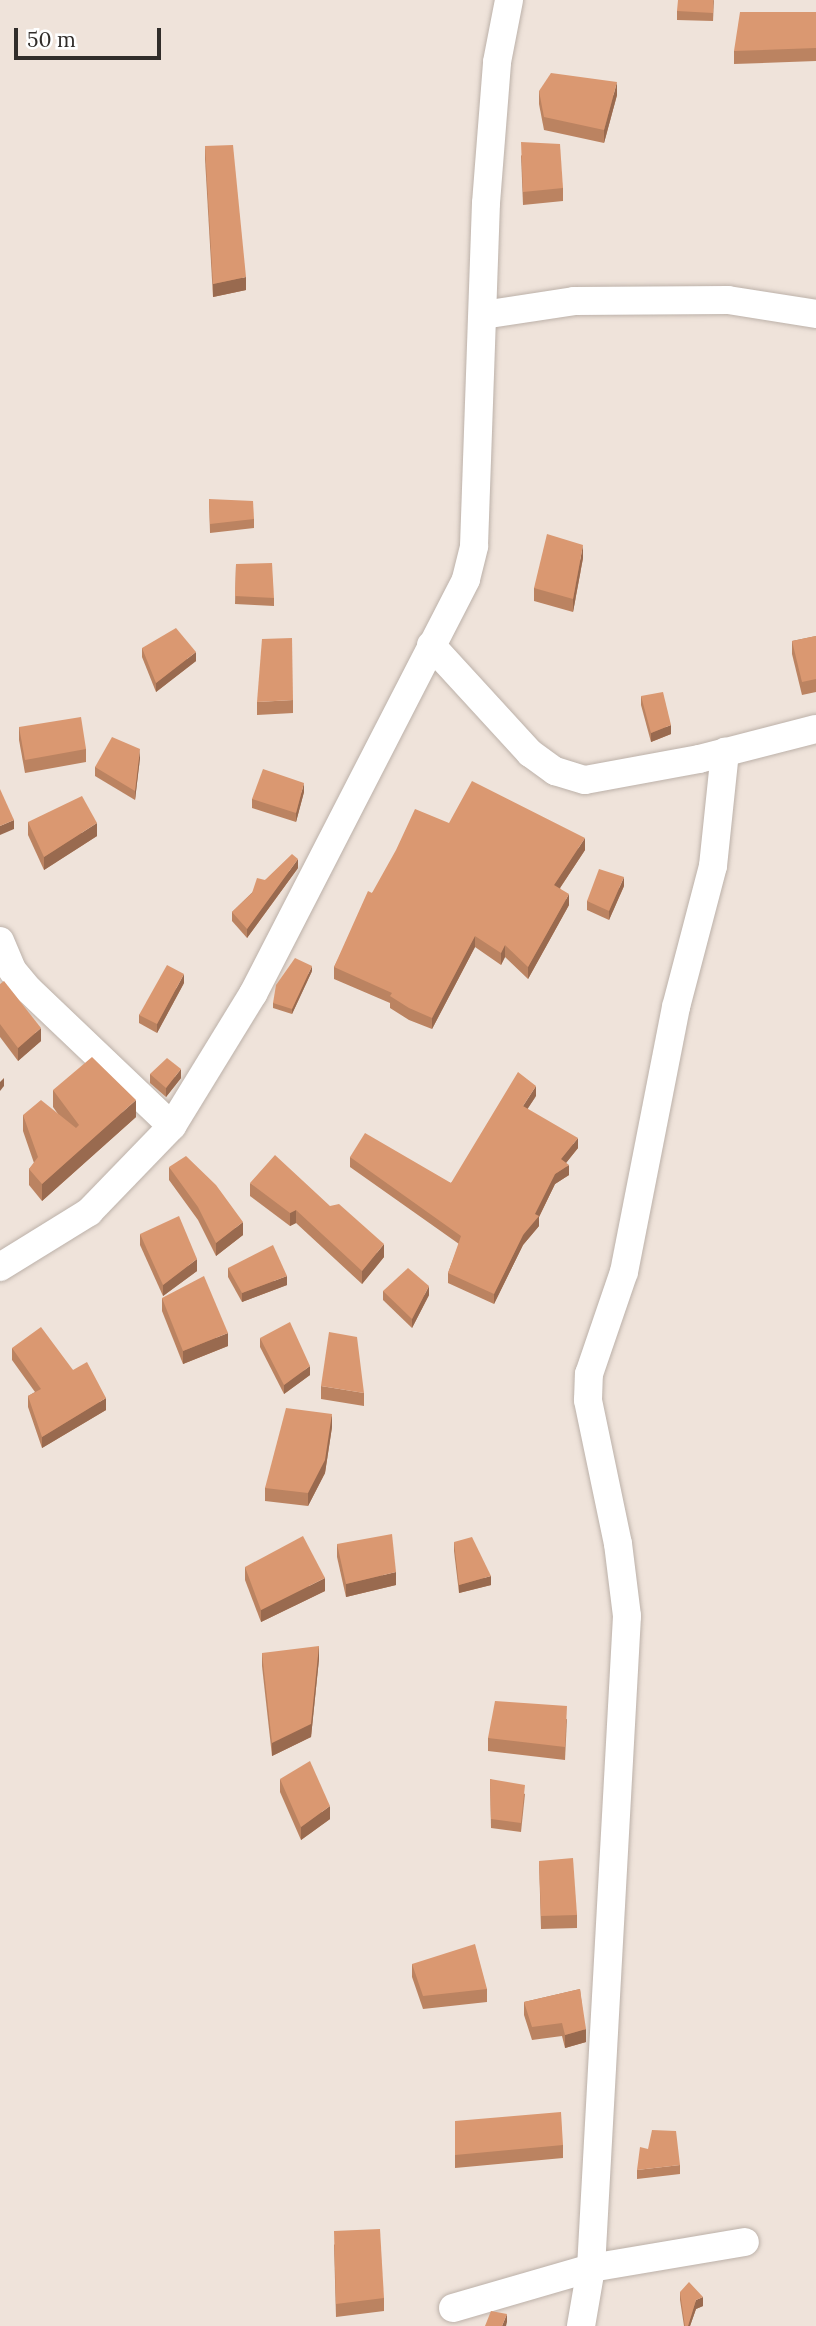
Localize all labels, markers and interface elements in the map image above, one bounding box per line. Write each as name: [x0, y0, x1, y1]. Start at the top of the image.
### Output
scale bar: [18, 14, 164, 58]
text: 50 m: [27, 26, 76, 53]

